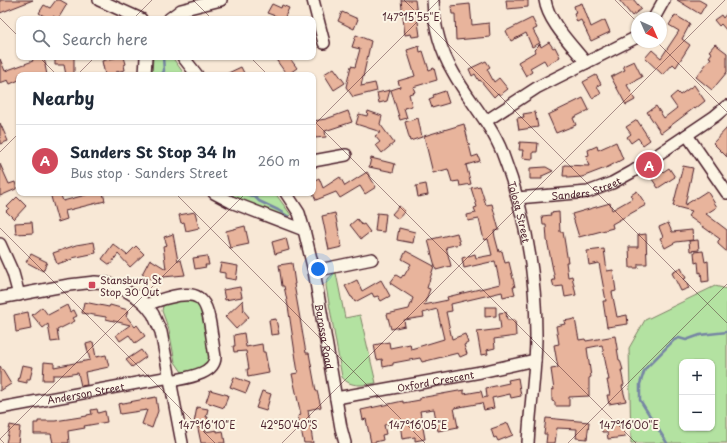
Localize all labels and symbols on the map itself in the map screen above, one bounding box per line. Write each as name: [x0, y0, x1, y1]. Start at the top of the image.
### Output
text: 147°15'55"E: [382, 9, 440, 24]
north arrow: [631, 12, 667, 48]
pin: A: [636, 150, 662, 180]
street label: Sanders Street: [551, 172, 623, 203]
street label: Tolosa Street: [505, 179, 535, 244]
your location: [308, 259, 328, 279]
place label: Stansbury St Stop 30 Out: [100, 272, 162, 299]
marker: Stansbury St Stop 30 Out: [87, 280, 97, 290]
street label: Barossa Road: [312, 302, 338, 370]
street label: Oxford Crescent: [396, 366, 475, 394]
street label: Anderson Street: [46, 378, 125, 407]
text: 147°16'10"E: [179, 417, 235, 432]
text: 42°50'40"S: [260, 417, 318, 432]
text: 147°16'05"E: [389, 417, 447, 432]
text: 147°16'00"E: [599, 417, 659, 432]

